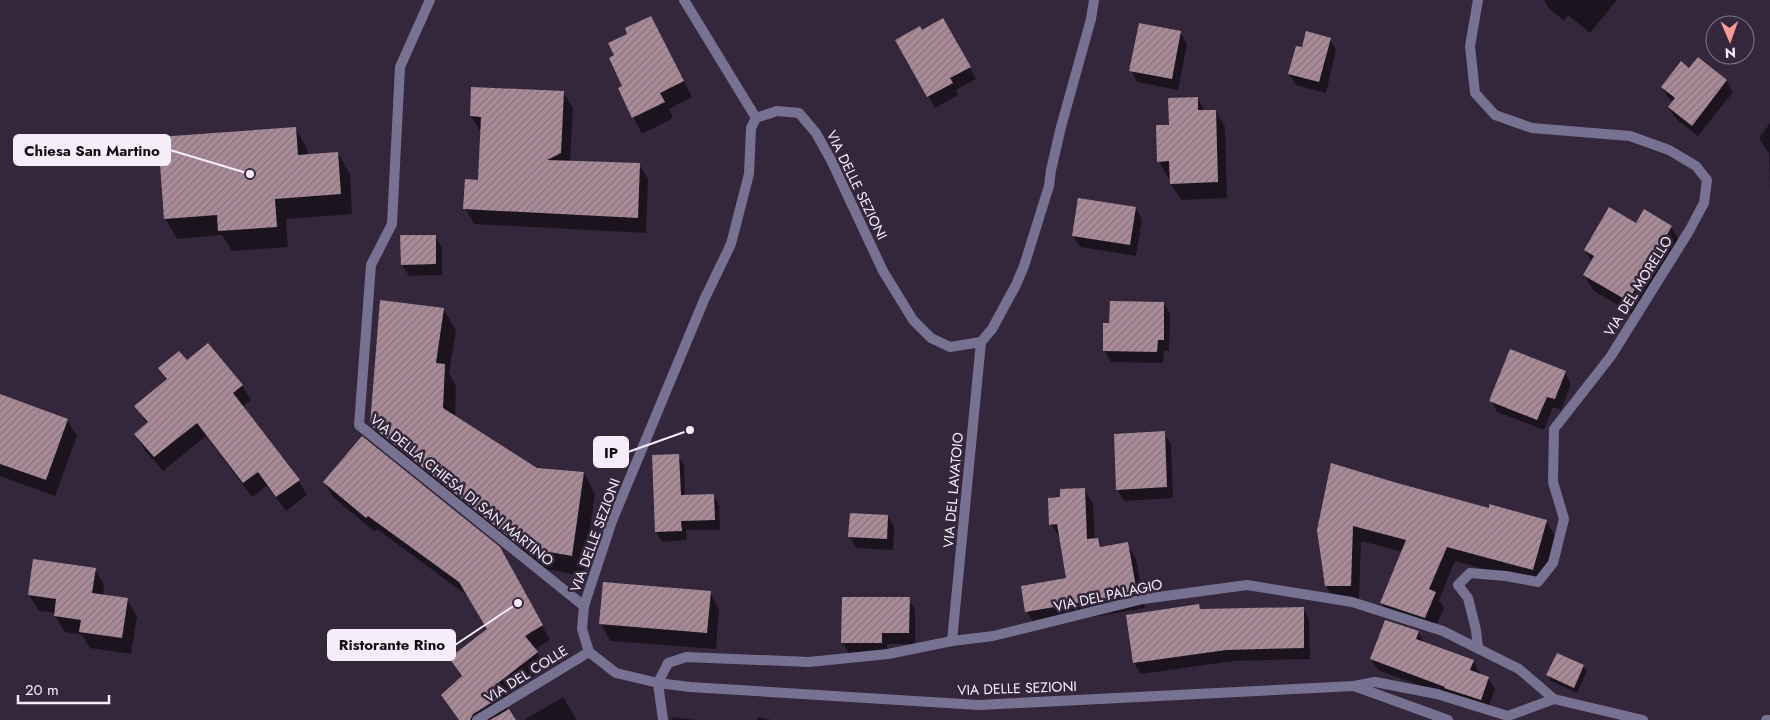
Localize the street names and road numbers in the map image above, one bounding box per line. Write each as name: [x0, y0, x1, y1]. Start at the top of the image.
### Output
street label: VIA DELLE SEZIONI: [822, 127, 892, 243]
street label: VIA DEL MORELLO: [1599, 232, 1677, 340]
street label: VIA DELLA CHIESA DI SAN MARTINO: [366, 410, 558, 570]
street label: VIA DEL LAVATOIO: [938, 431, 968, 549]
street label: VIA DELLE SEZIONI: [565, 475, 625, 595]
street label: VIA DEL PALAGIO: [1052, 574, 1164, 616]
street label: VIA DEL COLLE: [481, 640, 571, 708]
street label: VIA DELLE SEZIONI: [957, 676, 1077, 700]

